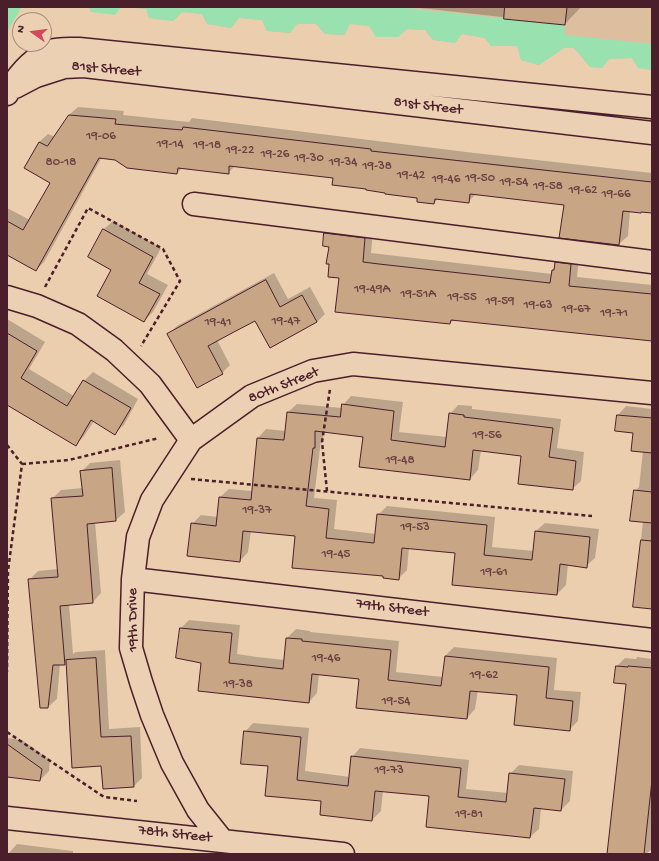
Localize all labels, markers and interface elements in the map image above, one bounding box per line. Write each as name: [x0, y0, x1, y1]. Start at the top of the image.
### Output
north arrow: [12, 12, 52, 52]
text: N: [15, 24, 28, 34]
street label: 81st Street: [71, 58, 141, 82]
street label: 81st Street: [392, 94, 464, 120]
house number: 19-06: [86, 129, 116, 145]
house number: 19-14: [156, 137, 184, 153]
house number: 19-18: [193, 138, 221, 154]
house number: 19-22: [226, 143, 254, 159]
house number: 19-26: [261, 147, 289, 163]
house number: 19-30: [294, 151, 324, 167]
house number: 80-18: [46, 155, 76, 171]
house number: 19-34: [329, 155, 357, 171]
house number: 19-38: [362, 159, 392, 175]
house number: 19-42: [397, 168, 425, 184]
house number: 19-50: [465, 171, 495, 187]
house number: 19-46: [432, 172, 460, 188]
house number: 19-54: [500, 175, 528, 191]
house number: 19-58: [533, 179, 563, 195]
house number: 19-62: [569, 183, 597, 199]
house number: 19-66: [601, 187, 631, 203]
house number: 19-49A: [354, 282, 390, 298]
house number: 19-51A: [400, 287, 436, 303]
house number: 19-55: [447, 290, 477, 306]
house number: 19-59: [485, 294, 515, 310]
house number: 19-63: [523, 298, 553, 314]
house number: 19-67: [561, 302, 591, 318]
house number: 19-71: [600, 306, 628, 322]
house number: 19-47: [272, 314, 300, 330]
house number: 19-41: [204, 315, 232, 331]
street label: 80th Street: [246, 364, 322, 408]
house number: 19-56: [472, 428, 502, 444]
house number: 19-48: [385, 453, 415, 469]
house number: 19-37: [242, 503, 272, 519]
house number: 19-53: [400, 520, 430, 536]
house number: 19-45: [322, 547, 350, 563]
house number: 19-61: [480, 565, 508, 581]
street label: 19th Drive: [124, 588, 144, 652]
street label: 79th Street: [355, 596, 429, 622]
house number: 19-46: [312, 651, 340, 667]
house number: 19-62: [470, 668, 498, 684]
house number: 19-38: [223, 677, 253, 693]
house number: 19-54: [382, 694, 410, 710]
house number: 19-73: [374, 763, 404, 779]
house number: 19-81: [455, 807, 483, 823]
street label: 78th Street: [137, 822, 213, 848]

